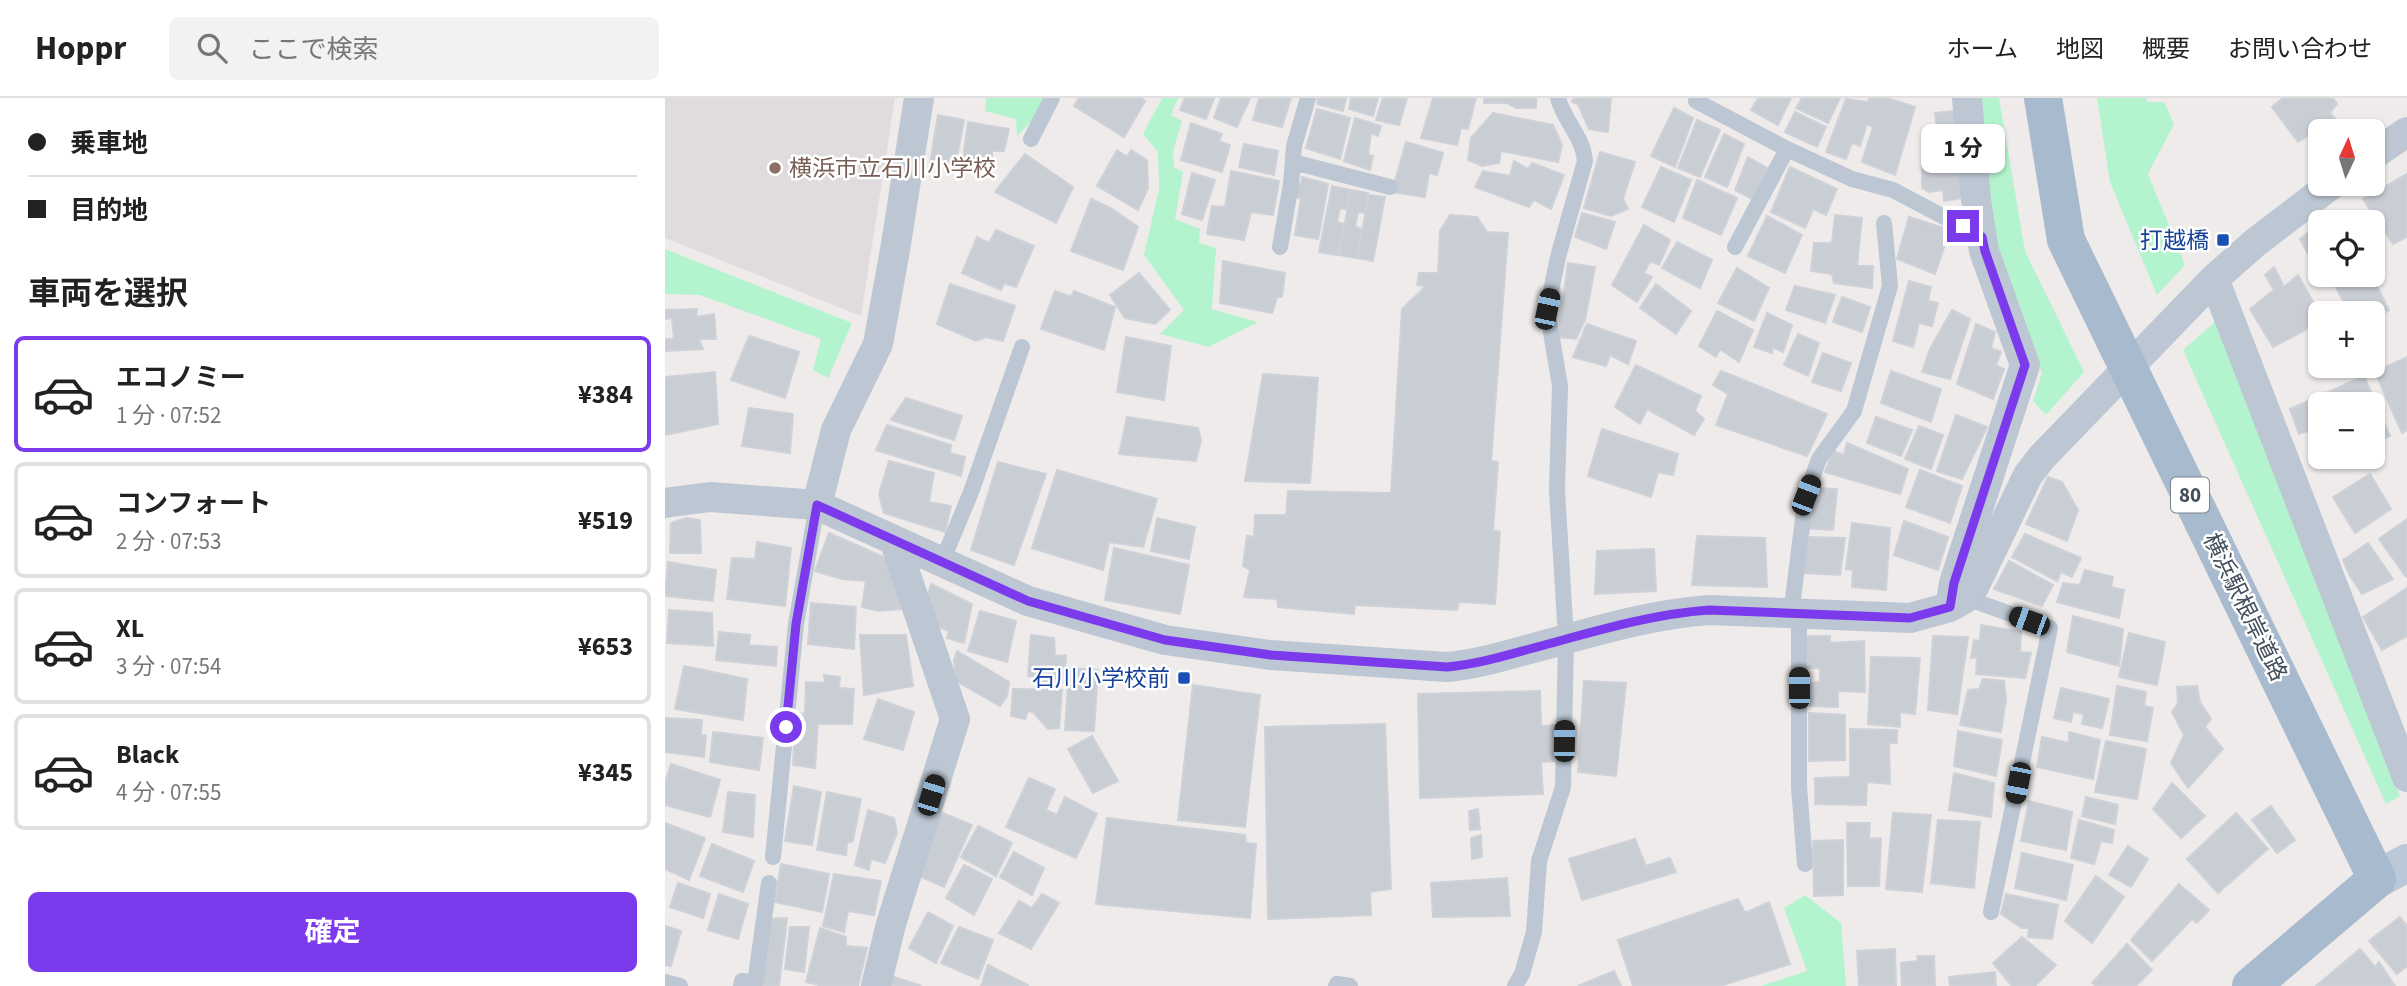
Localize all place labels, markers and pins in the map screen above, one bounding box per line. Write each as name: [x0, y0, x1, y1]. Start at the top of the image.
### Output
place label: 横浜市立石川小学校: [789, 152, 996, 185]
marker: 横浜市立石川小学校: [767, 160, 783, 176]
place label: 打越橋: [2140, 224, 2209, 257]
marker: 打越橋: [2215, 232, 2231, 248]
place label: 石川小学校前: [1032, 662, 1170, 695]
marker: 石川小学校前: [1176, 670, 1192, 686]

